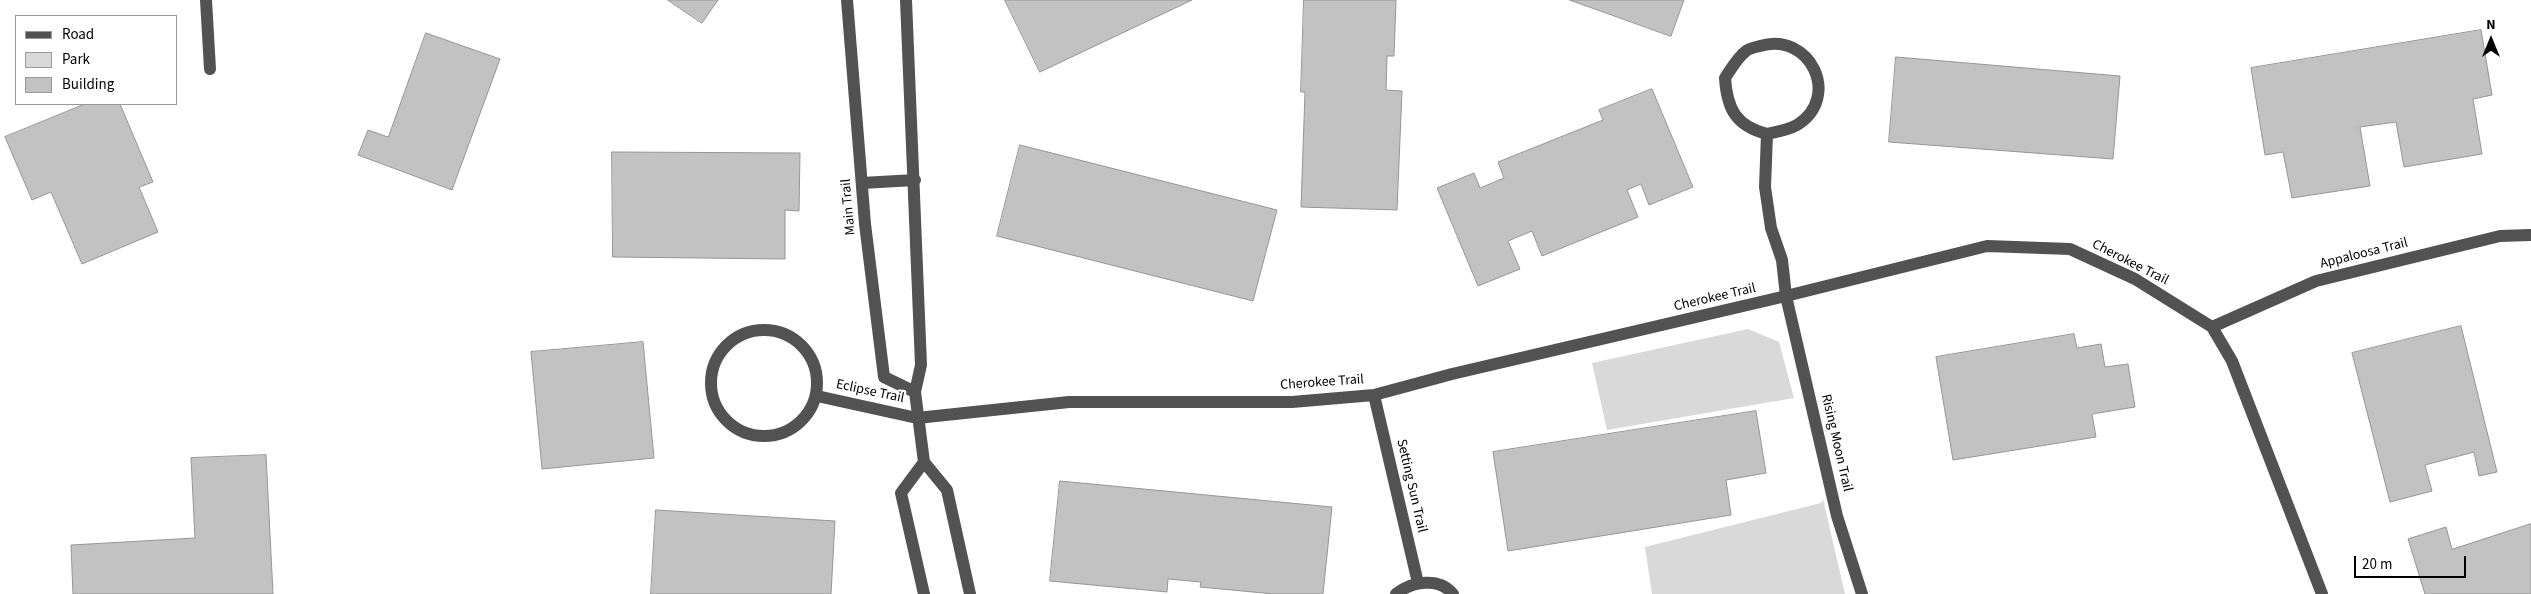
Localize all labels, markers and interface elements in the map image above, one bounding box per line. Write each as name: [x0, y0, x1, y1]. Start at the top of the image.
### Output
legend: [15, 15, 178, 105]
north arrow: [2466, 15, 2516, 65]
text: N: [2486, 15, 2496, 35]
text: Road: [62, 24, 94, 45]
text: Park: [62, 49, 90, 70]
text: Building: [62, 74, 114, 95]
street label: Main Trail: [838, 178, 860, 236]
street label: Appaloosa Trail: [2318, 235, 2410, 273]
street label: Cherokee Trail: [2089, 237, 2171, 289]
street label: Cherokee Trail: [1672, 280, 1758, 316]
street label: Cherokee Trail: [1280, 372, 1364, 394]
street label: Eclipse Trail: [834, 377, 906, 407]
street label: Rising Moon Trail: [1817, 393, 1855, 493]
street label: Setting Sun Trail: [1392, 438, 1430, 534]
scale bar: [2356, 546, 2468, 578]
text: 20 m: [2362, 554, 2392, 575]

